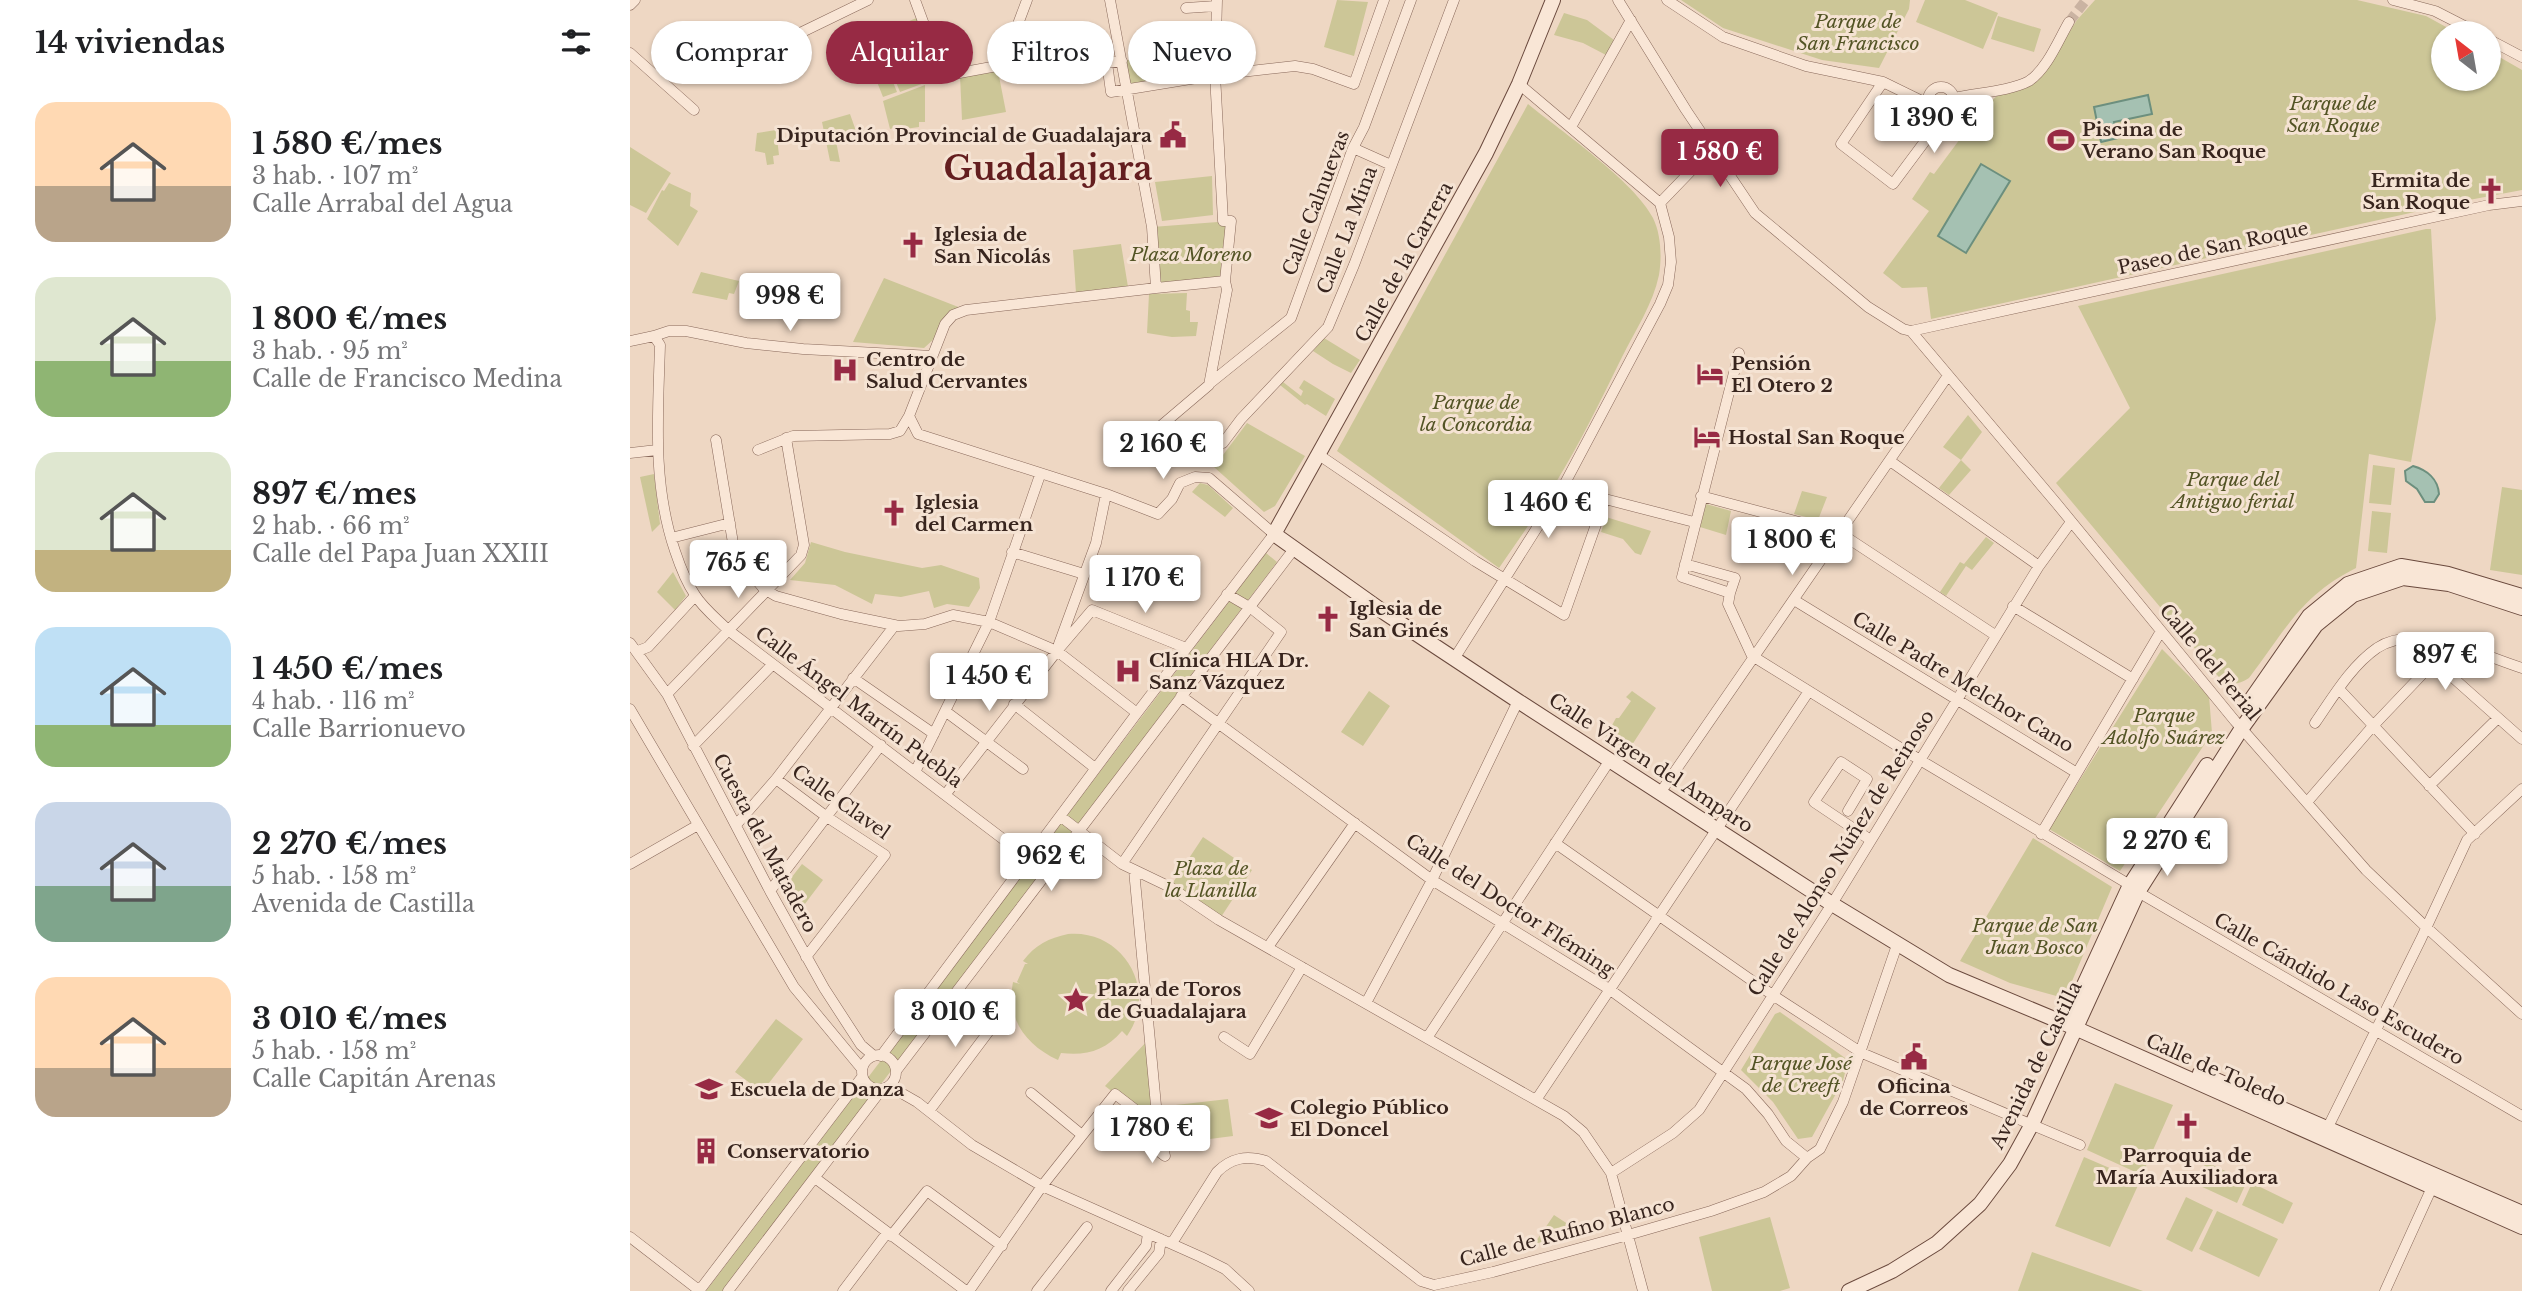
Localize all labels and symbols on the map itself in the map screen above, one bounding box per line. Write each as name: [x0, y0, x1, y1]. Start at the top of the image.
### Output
park label: Parque de San Francisco: [1797, 10, 1919, 55]
north arrow: [2431, 21, 2501, 91]
park label: Parque de San Roque: [2287, 92, 2380, 137]
pin: 1 390 €: [1869, 96, 1999, 155]
place label: Piscina de Verano San Roque: [2081, 118, 2266, 163]
public building icon: Diputación Provincial de Guadalajara: [1158, 120, 1188, 150]
place label: Diputación Provincial de Guadalajara: [776, 124, 1152, 147]
sports icon: Piscina de Verano San Roque: [2046, 125, 2076, 155]
street label: Calle Calnuevas: [1278, 127, 1354, 279]
pin: 1 580 €: [1655, 130, 1785, 189]
district label: Guadalajara: [944, 148, 1153, 189]
street label: Calle La Mina: [1312, 162, 1382, 297]
place label: Ermita de San Roque: [2362, 169, 2470, 214]
church icon: Ermita de San Roque: [2476, 176, 2506, 206]
street label: Calle de la Carrera: [1350, 177, 1458, 346]
street label: Paseo de San Roque: [2115, 217, 2311, 279]
place label: Iglesia de San Nicolás: [934, 223, 1051, 268]
church icon: Iglesia de San Nicolás: [898, 230, 928, 260]
park label: Plaza Moreno: [1129, 243, 1252, 266]
pin: 998 €: [741, 274, 839, 333]
place label: Centro de Salud Cervantes: [866, 348, 1028, 393]
place label: Pensión El Otero 2: [1731, 352, 1833, 397]
hospital icon: Centro de Salud Cervantes: [830, 355, 860, 385]
hotel icon: Pensión El Otero 2: [1695, 359, 1725, 389]
park label: Parque de la Concordia: [1420, 391, 1532, 436]
pin: 2 160 €: [1098, 421, 1228, 481]
hotel icon: Hostal San Roque: [1692, 422, 1722, 452]
place label: Hostal San Roque: [1728, 426, 1905, 449]
park label: Parque del Antiguo ferial: [2169, 468, 2294, 513]
pin: 1 460 €: [1483, 480, 1613, 540]
place label: Iglesia del Carmen: [915, 491, 1033, 536]
church icon: Iglesia del Carmen: [879, 498, 909, 528]
pin: 1 800 €: [1727, 518, 1857, 577]
pin: 765 €: [689, 540, 787, 600]
pin: 1 170 €: [1080, 556, 1210, 615]
place label: Iglesia de San Ginés: [1349, 597, 1449, 642]
street label: Calle del Ferial: [2155, 599, 2265, 725]
church icon: Iglesia de San Ginés: [1313, 604, 1343, 634]
street label: Calle Padre Melchor Cano: [1848, 607, 2078, 757]
street label: Calle Ángel Martín Puebla: [751, 622, 968, 793]
pin: 897 €: [2396, 632, 2494, 692]
place label: Clínica HLA Dr. Sanz Vázquez: [1149, 649, 1309, 694]
pin: 1 450 €: [924, 654, 1054, 713]
hospital icon: Clínica HLA Dr. Sanz Vázquez: [1113, 656, 1143, 686]
street label: Calle Virgen del Amparo: [1545, 688, 1757, 838]
park label: Parque Adolfo Suárez: [2100, 704, 2225, 749]
street label: Calle de Alonso Núñez de Reinoso: [1743, 706, 1939, 1000]
street label: Cuesta del Matadero: [708, 749, 822, 937]
street label: Calle Clavel: [788, 760, 894, 844]
pin: 2 270 €: [2102, 818, 2232, 878]
street label: Calle del Doctor Fléming: [1401, 829, 1619, 981]
pin: 962 €: [1002, 834, 1100, 893]
park label: Plaza de la Llanilla: [1165, 857, 1257, 902]
street label: Calle Cándido Laso Escudero: [2210, 908, 2468, 1070]
park label: Parque de San Juan Bosco: [1971, 914, 2098, 959]
street label: Avenida de Castilla: [1985, 977, 2087, 1154]
place label: Plaza de Toros de Guadalajara: [1097, 978, 1247, 1023]
place icon: Plaza de Toros de Guadalajara: [1061, 985, 1091, 1015]
pin: 3 010 €: [890, 990, 1020, 1049]
street label: Calle de Toledo: [2142, 1029, 2290, 1111]
public building icon: Oficina de Correos: [1899, 1042, 1929, 1072]
park label: Parque José de Creeft: [1749, 1052, 1853, 1097]
school or university icon: Escuela de Danza: [694, 1074, 724, 1104]
place label: Oficina de Correos: [1860, 1075, 1969, 1120]
place label: Escuela de Danza: [730, 1078, 905, 1101]
place label: Colegio Público El Doncel: [1290, 1096, 1449, 1141]
school or university icon: Colegio Público El Doncel: [1254, 1103, 1284, 1133]
pin: 1 780 €: [1087, 1106, 1217, 1165]
church icon: Parroquia de María Auxiliadora: [2172, 1111, 2202, 1141]
building icon: Conservatorio: [691, 1136, 721, 1166]
place label: Conservatorio: [727, 1140, 870, 1163]
place label: Parroquia de María Auxiliadora: [2096, 1144, 2278, 1189]
street label: Calle de Rufino Blanco: [1457, 1192, 1677, 1272]

